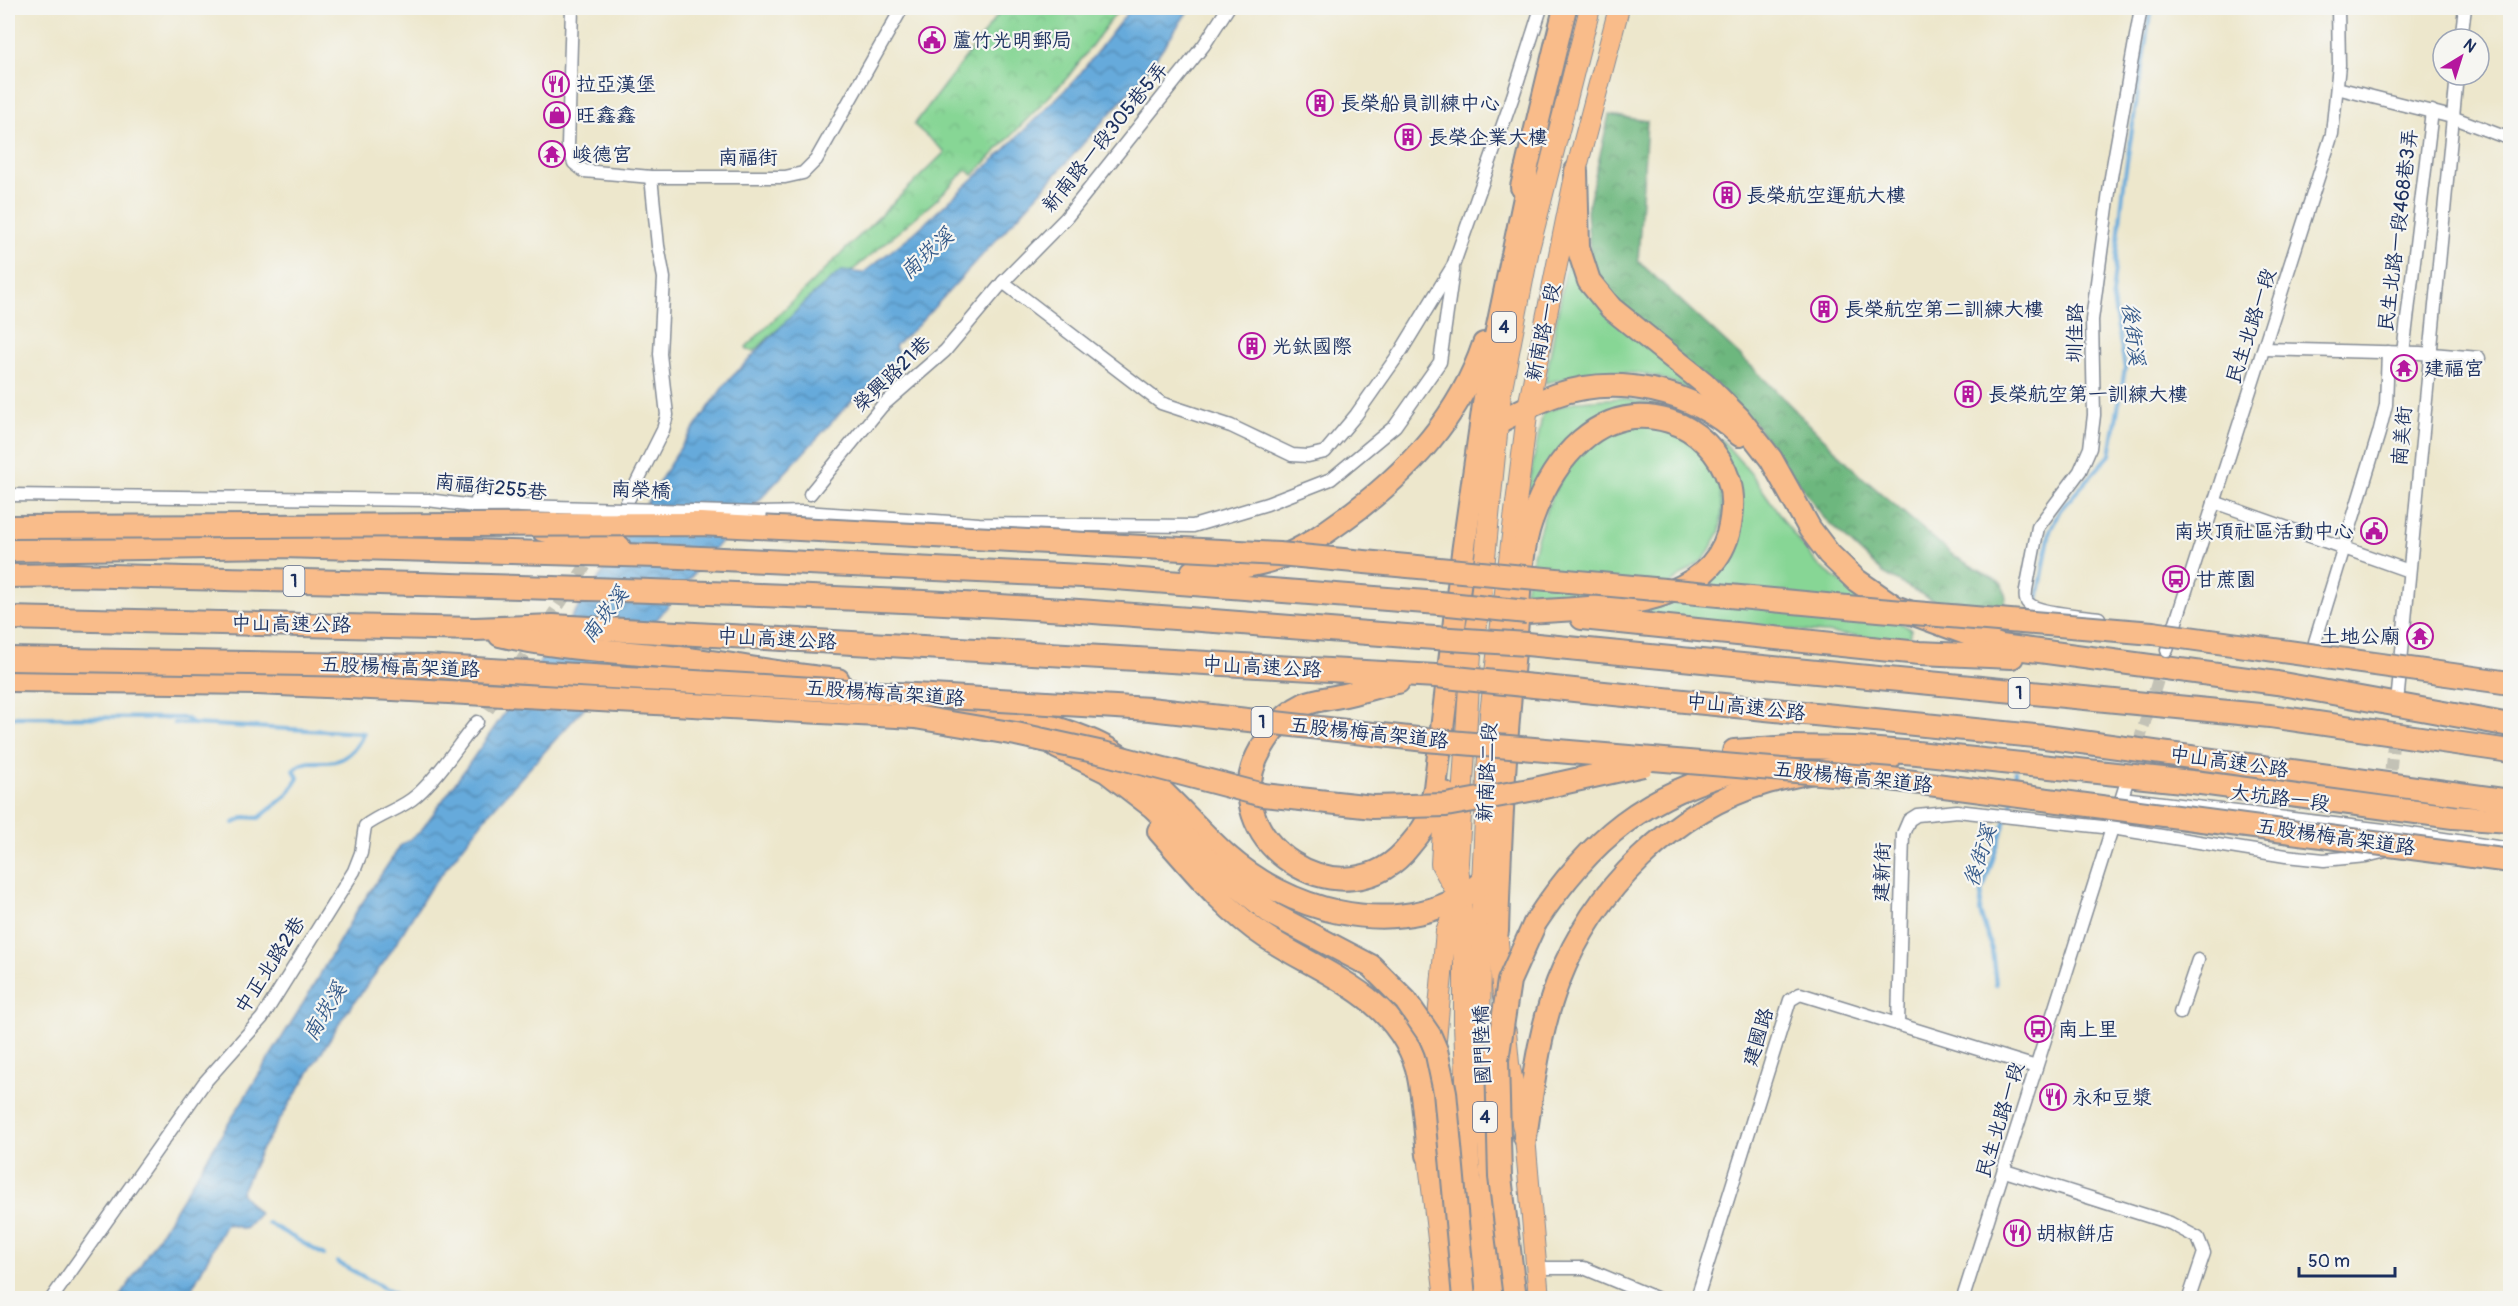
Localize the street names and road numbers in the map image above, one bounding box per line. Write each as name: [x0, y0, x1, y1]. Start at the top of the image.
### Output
street label: 新南路一段305巷5弄: [1037, 57, 1173, 217]
street label: 民生北路一段468巷3弄: [2373, 127, 2423, 333]
street label: 南福街: [718, 145, 778, 170]
street label: 民生北路一段: [2221, 265, 2281, 387]
street label: 新南路一段: [1520, 280, 1566, 384]
street label: 圳佳路: [2062, 302, 2088, 363]
road number: 4: [1492, 312, 1516, 342]
street label: 榮興路21巷: [848, 330, 937, 417]
street label: 南美街: [2387, 405, 2417, 467]
street label: 南福街255巷: [434, 469, 549, 505]
street label: 南榮橋: [611, 476, 671, 504]
road number: 1: [284, 566, 304, 596]
street label: 中山高速公路: [231, 610, 352, 638]
street label: 中山高速公路: [716, 623, 839, 655]
street label: 中山高速公路: [1201, 651, 1324, 683]
street label: 五股楊梅高架道路: [320, 652, 481, 682]
street label: 五股楊梅高架道路: [804, 675, 967, 711]
road number: 1: [2008, 678, 2030, 708]
street label: 中山高速公路: [1685, 688, 1808, 726]
road number: 1: [1252, 707, 1272, 737]
street label: 五股楊梅高架道路: [1288, 712, 1451, 754]
street label: 新南路二段: [1472, 721, 1502, 823]
street label: 中山高速公路: [2168, 741, 2291, 783]
street label: 五股楊梅高架道路: [1772, 756, 1935, 798]
street label: 大坑路一段: [2229, 779, 2331, 817]
street label: 五股楊梅高架道路: [2255, 813, 2418, 861]
street label: 建新街: [1868, 842, 1896, 902]
street label: 中正北路2巷: [229, 911, 311, 1018]
street label: 建國路: [1737, 1004, 1779, 1069]
street label: 國門陸橋: [1468, 1005, 1496, 1085]
street label: 民生北路一段: [1971, 1059, 2029, 1181]
road number: 4: [1473, 1102, 1497, 1132]

